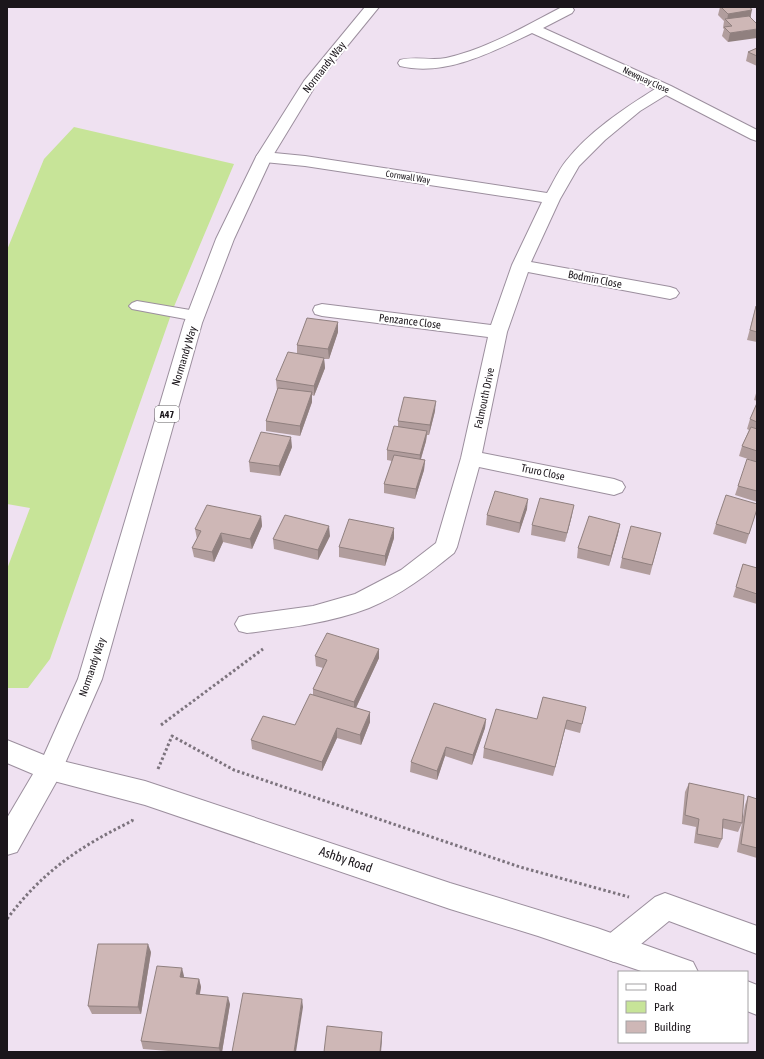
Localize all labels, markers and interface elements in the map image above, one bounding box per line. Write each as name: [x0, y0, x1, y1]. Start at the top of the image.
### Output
street label: Normandy Way: [300, 39, 348, 95]
street label: Newquay Close: [621, 65, 671, 95]
street label: Cornwall Way: [385, 169, 431, 185]
street label: Bodmin Close: [567, 268, 623, 290]
street label: Penzance Close: [378, 311, 442, 331]
street label: Normandy Way: [169, 324, 199, 387]
street label: Falmouth Drive: [472, 366, 496, 430]
road number: A47: [155, 406, 179, 422]
street label: Truro Close: [520, 462, 566, 482]
street label: Normandy Way: [76, 635, 108, 698]
street label: Ashby Road: [317, 843, 374, 876]
legend: [618, 971, 748, 1043]
text: Road: [654, 980, 677, 994]
text: Park: [654, 1000, 675, 1014]
text: Building: [654, 1020, 692, 1034]

